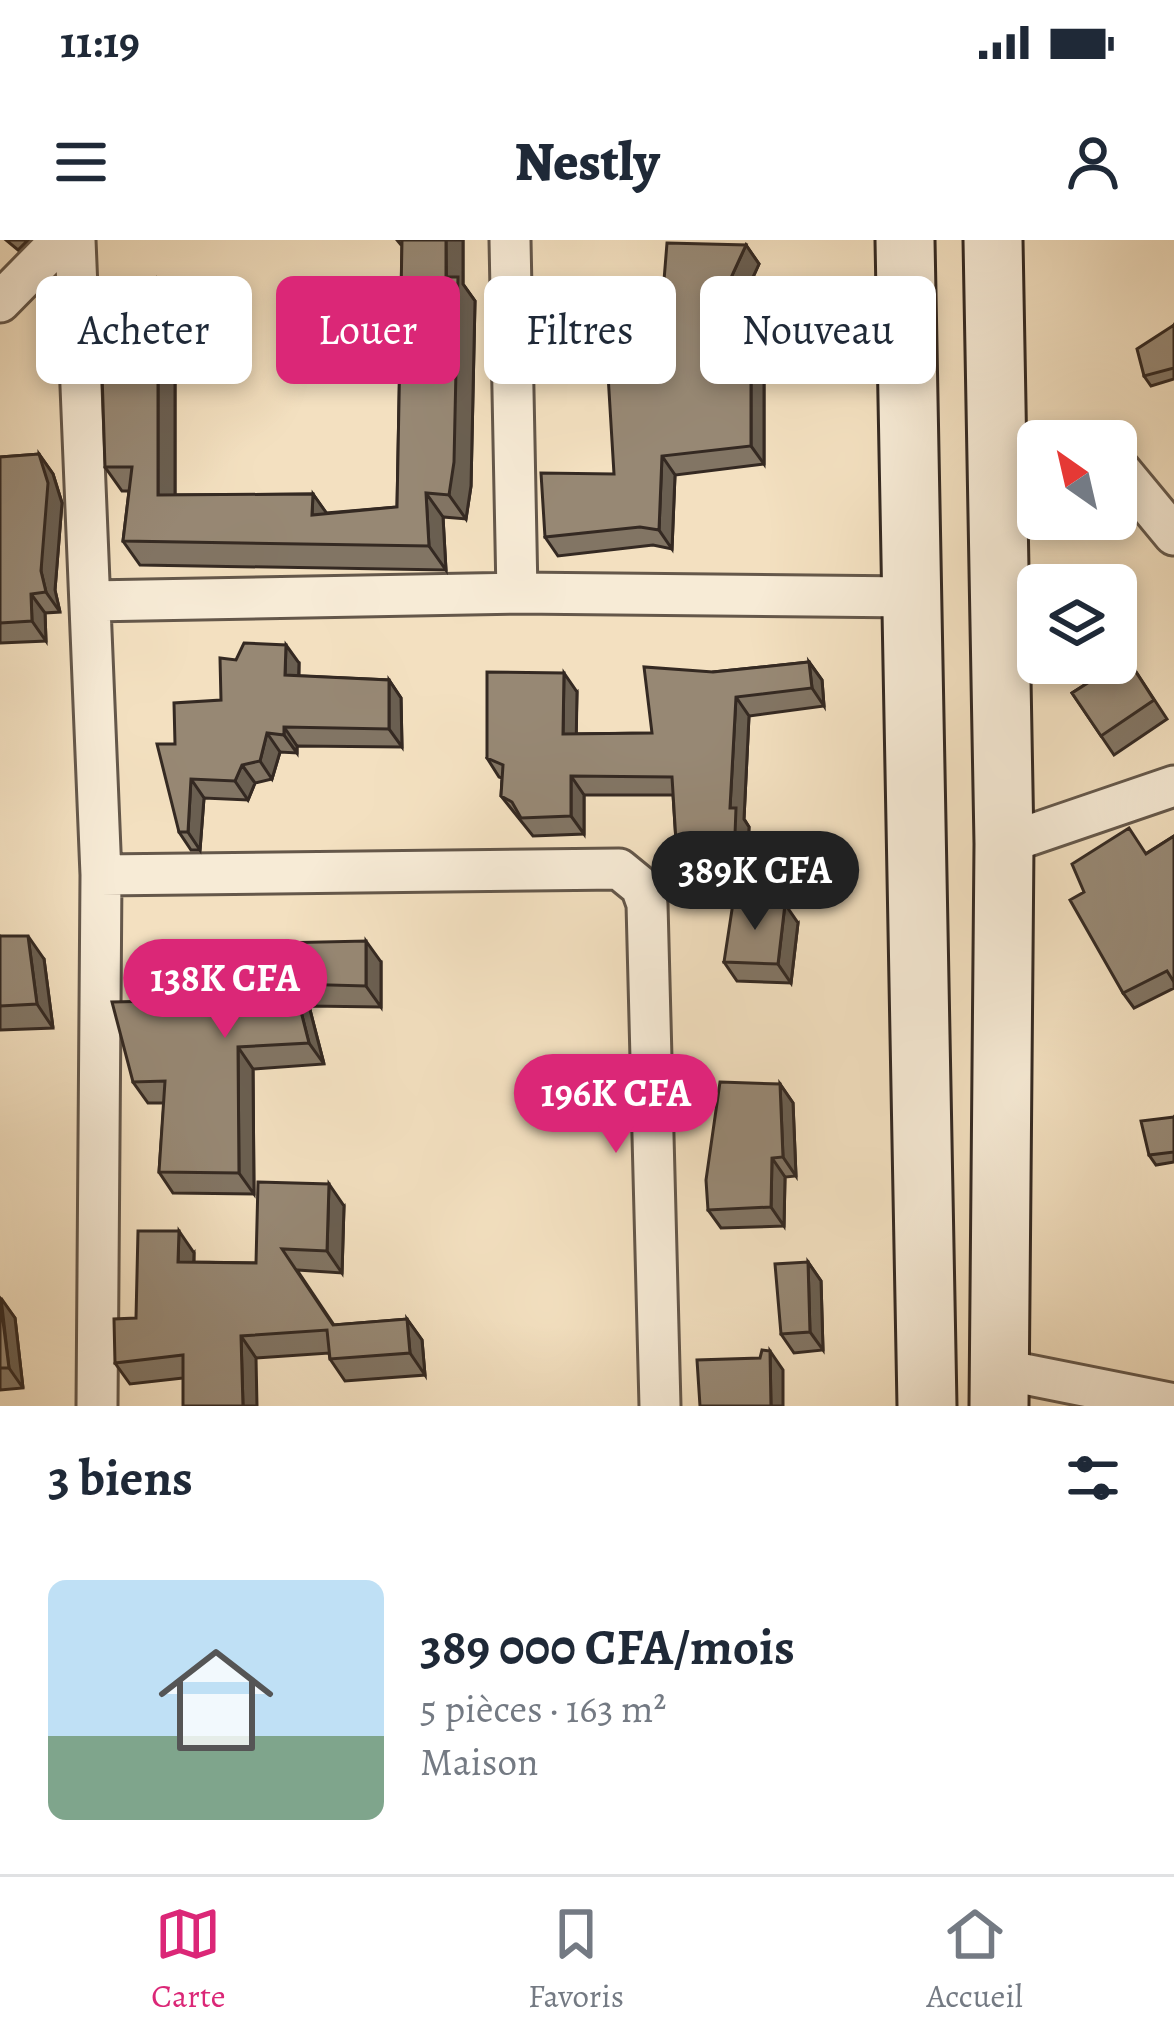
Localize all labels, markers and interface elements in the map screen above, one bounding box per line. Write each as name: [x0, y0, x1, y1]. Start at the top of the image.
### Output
text: 11:19: [60, 11, 140, 73]
text: Nestly: [515, 125, 659, 199]
icon: menu: [48, 129, 114, 195]
icon: person: [1060, 129, 1126, 195]
chip: Acheter: [36, 276, 252, 384]
chip: Louer: [276, 276, 460, 384]
chip: Filtres: [484, 276, 676, 384]
chip: Nouveau: [700, 276, 936, 384]
north arrow: [1017, 420, 1137, 540]
map controls: [1017, 420, 1137, 684]
button: layers: [1017, 564, 1137, 684]
pin: 389K CFA: [631, 831, 879, 933]
text: 389K CFA: [678, 843, 832, 896]
pin: 138K CFA: [101, 939, 349, 1041]
text: 138K CFA: [150, 951, 300, 1004]
pin: 196K CFA: [492, 1054, 740, 1156]
text: 196K CFA: [541, 1066, 691, 1119]
text: 3 biens: [48, 1443, 193, 1513]
icon: filters: [1060, 1445, 1126, 1511]
text: 389 000 CFA/mois: [420, 1612, 795, 1682]
icon: home: [144, 1628, 288, 1772]
text: 5 pièces · 163 m²: [420, 1682, 666, 1735]
text: Maison: [420, 1735, 538, 1788]
tab: Carte: [151, 1901, 226, 2018]
tab: Favoris: [528, 1901, 624, 2018]
tab: Accueil: [926, 1901, 1023, 2018]

